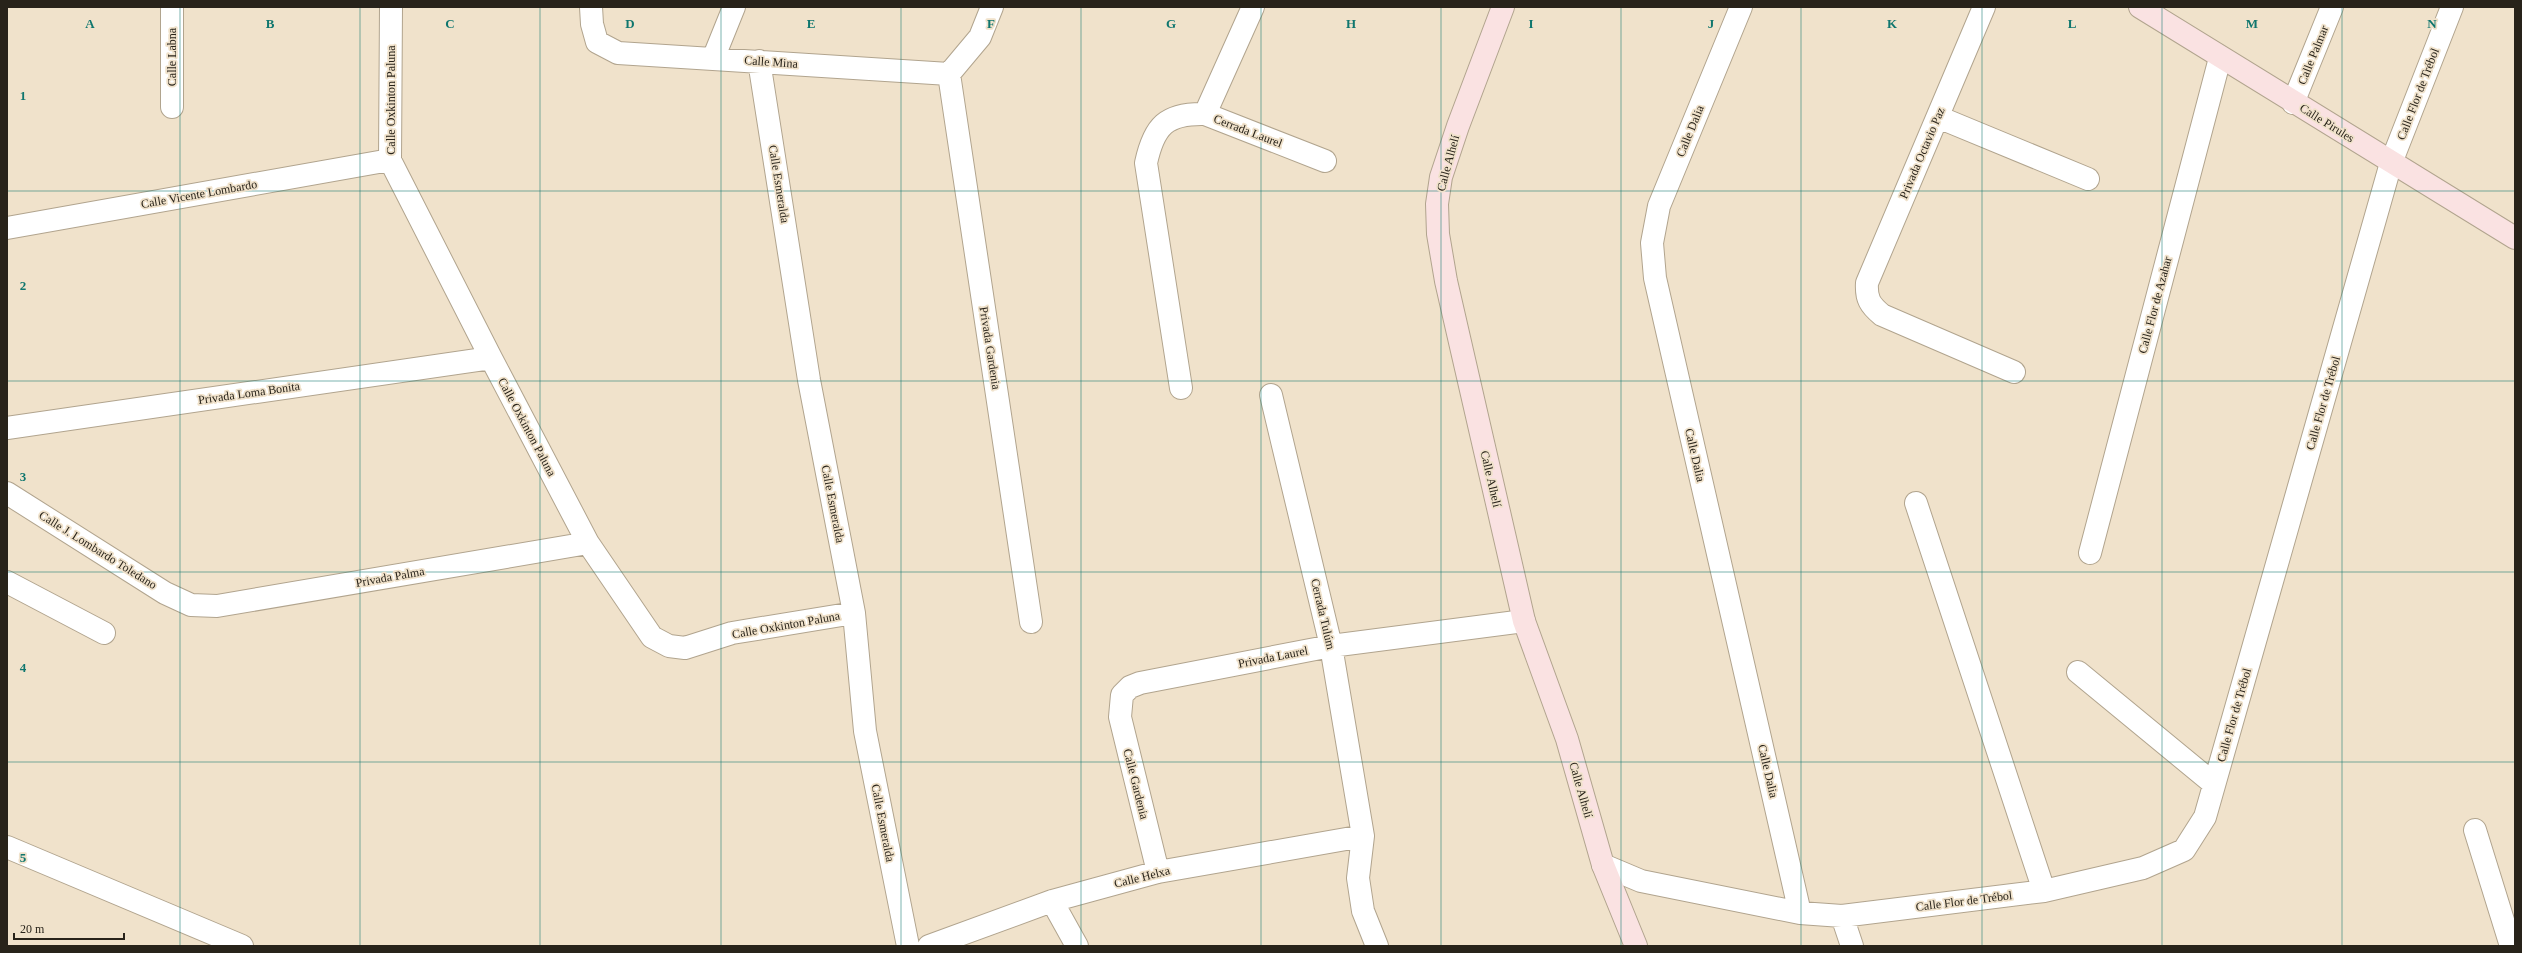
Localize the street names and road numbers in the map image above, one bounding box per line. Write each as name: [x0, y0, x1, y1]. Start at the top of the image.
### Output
street label: Calle Palmar: [2295, 23, 2331, 87]
street label: Calle Labna: [165, 27, 179, 86]
street label: Calle Oxkinton Paluna: [384, 45, 398, 155]
street label: Calle Flor de Trébol: [2394, 46, 2442, 142]
street label: Calle Mina: [744, 53, 799, 71]
street label: Calle Pirules: [2297, 101, 2357, 145]
street label: Calle Dalia: [1673, 103, 1707, 159]
street label: Privada Octavio Paz: [1896, 105, 1948, 201]
street label: Cerrada Laurel: [1212, 112, 1285, 151]
street label: Calle Alhelí: [1434, 133, 1462, 193]
street label: Calle Esmeralda: [766, 144, 792, 225]
street label: Calle Vicente Lombardo: [140, 177, 258, 211]
street label: Calle Flor de Azahar: [2135, 255, 2175, 355]
street label: Privada Gardenia: [977, 306, 1004, 391]
street label: Calle Flor de Trébol: [2303, 354, 2343, 452]
street label: Calle Oxkinton Paluna: [495, 375, 559, 479]
street label: Privada Loma Bonita: [197, 379, 301, 407]
street label: Calle Dalia: [1682, 427, 1708, 484]
street label: Calle Alhelí: [1478, 449, 1504, 509]
street label: Calle Esmeralda: [819, 464, 848, 545]
street label: Calle J. Lombardo Toledano: [37, 508, 159, 592]
street label: Privada Palma: [354, 564, 426, 590]
street label: Cerrada Tulúm: [1308, 577, 1338, 651]
street label: Calle Oxkinton Paluna: [731, 608, 842, 641]
street label: Privada Laurel: [1237, 643, 1310, 671]
street label: Calle Flor de Trébol: [2214, 666, 2254, 764]
street label: Calle Dalia: [1755, 743, 1781, 800]
street label: Calle Gardenia: [1120, 747, 1152, 821]
street label: Calle Alhelí: [1566, 760, 1596, 820]
street label: Calle Esmeralda: [869, 783, 898, 864]
street label: Calle Helxa: [1113, 863, 1172, 891]
street label: Calle Flor de Trébol: [1915, 888, 2014, 914]

